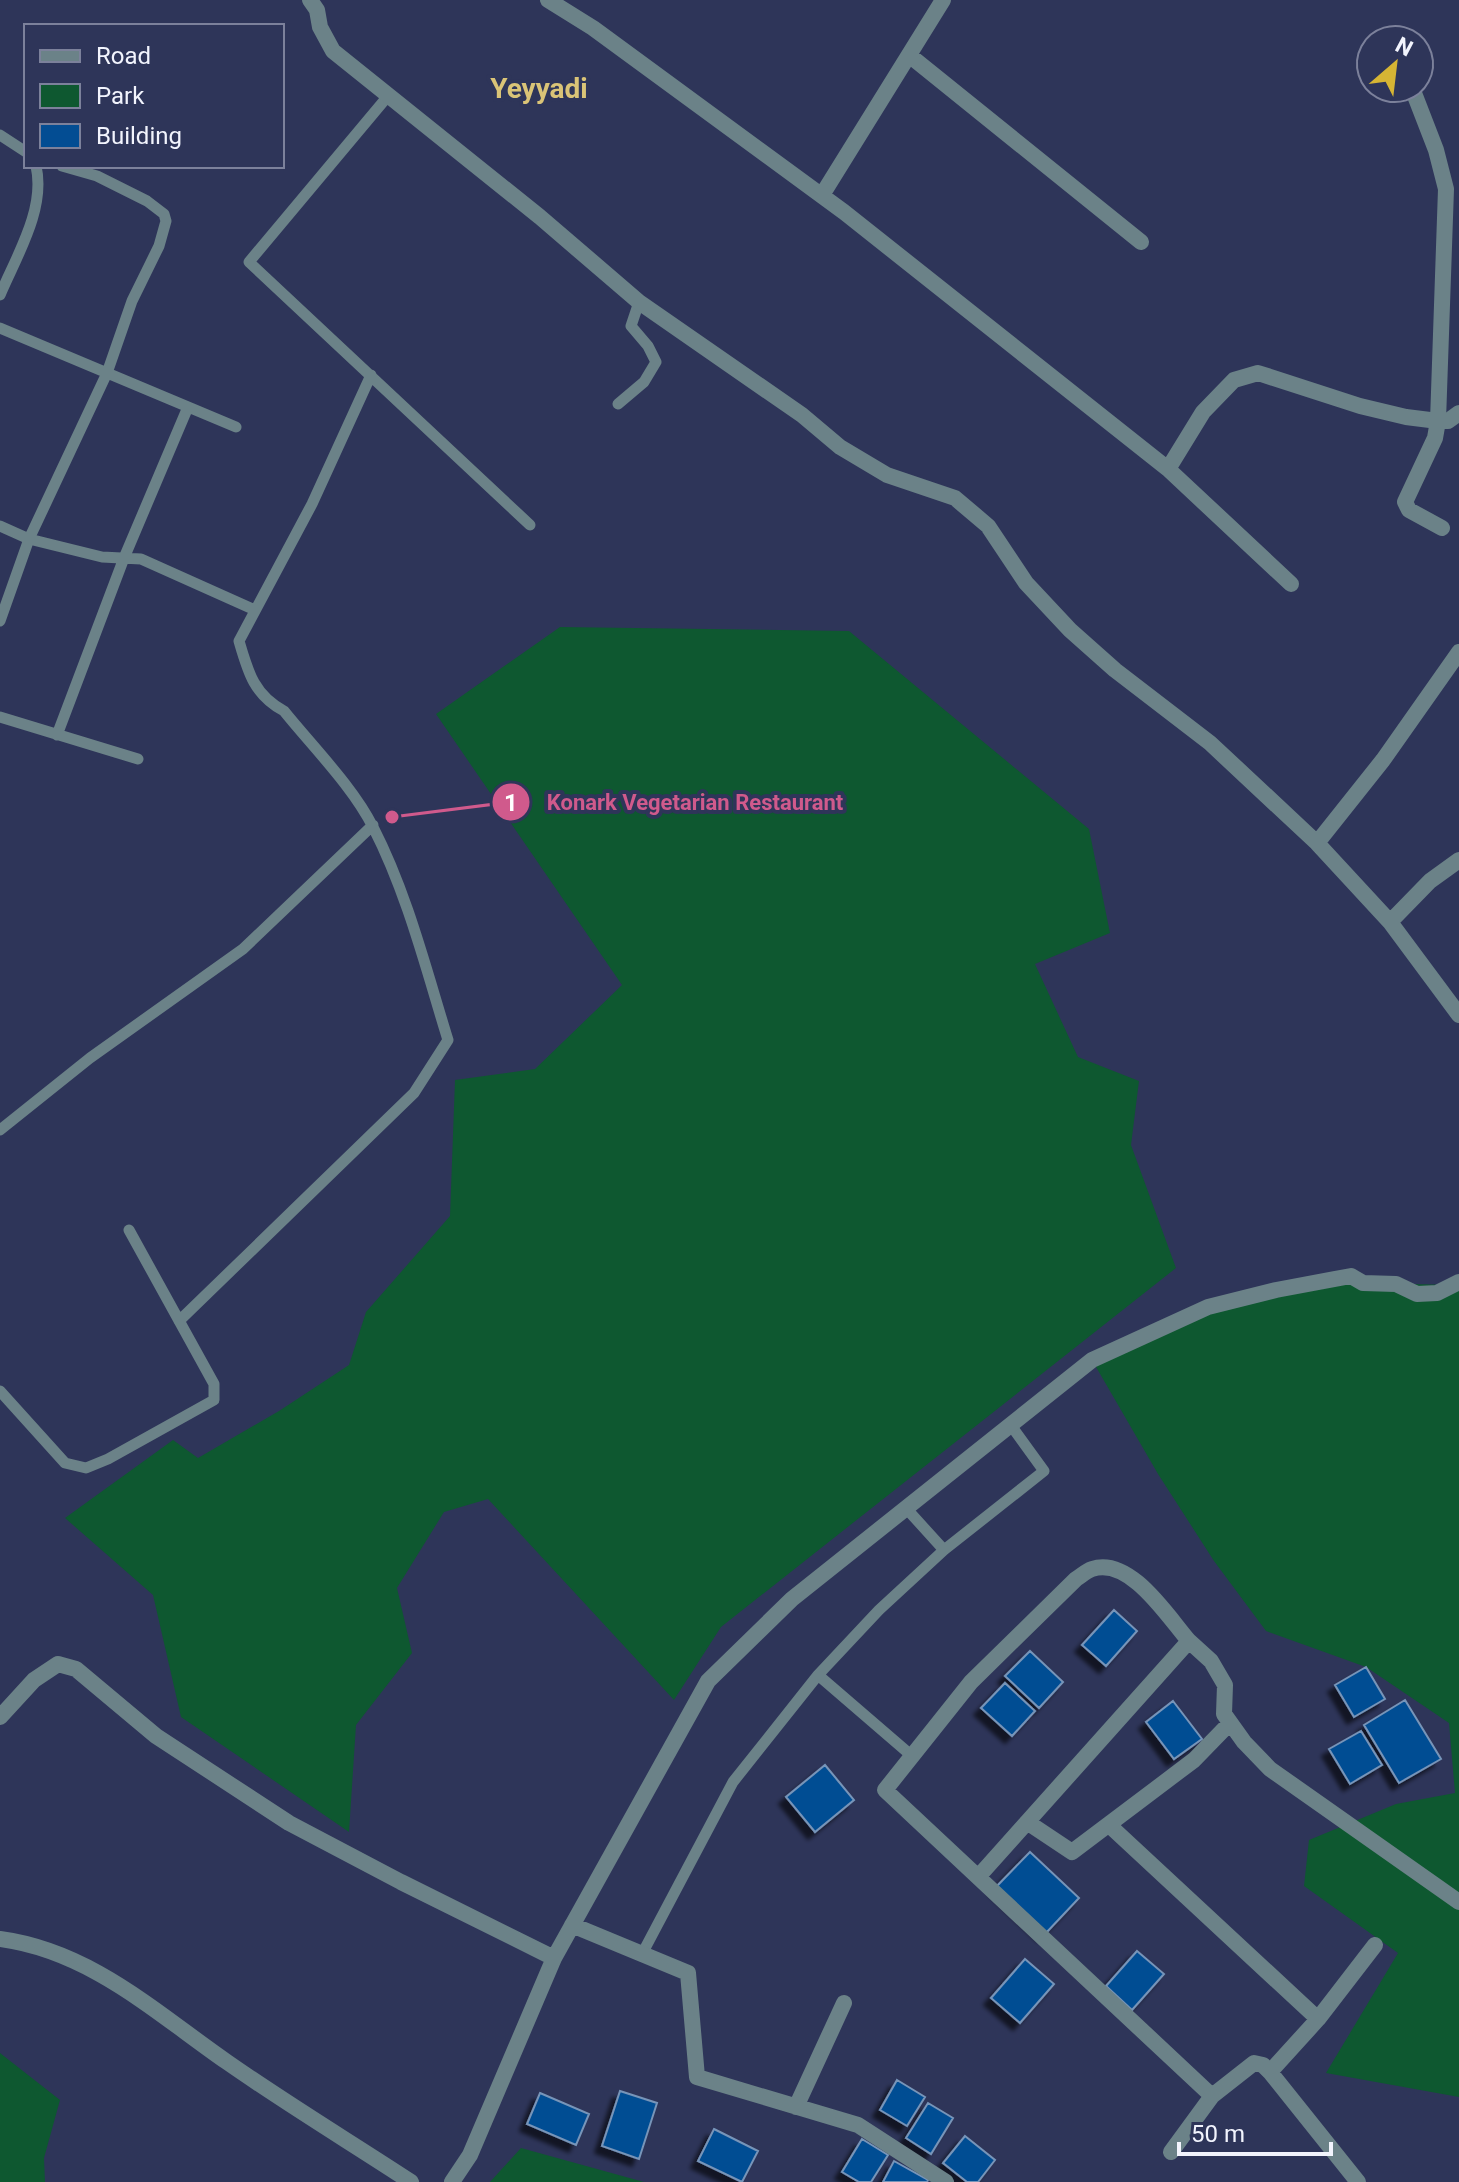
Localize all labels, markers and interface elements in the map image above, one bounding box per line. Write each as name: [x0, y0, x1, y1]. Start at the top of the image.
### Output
legend: [24, 24, 284, 168]
north arrow: [1355, 24, 1435, 104]
text: N: [1391, 32, 1417, 61]
text: Road: [96, 42, 151, 70]
district label: Yeyyadi: [490, 72, 588, 105]
text: Park: [96, 82, 145, 110]
text: Building: [96, 122, 182, 150]
callout: Konark Vegetarian Restaurant: [491, 779, 859, 825]
text: 1: [504, 789, 518, 817]
text: Konark Vegetarian Restaurant: [547, 790, 844, 815]
scale bar: [1179, 2106, 1331, 2156]
text: 50 m: [1191, 2120, 1245, 2148]

